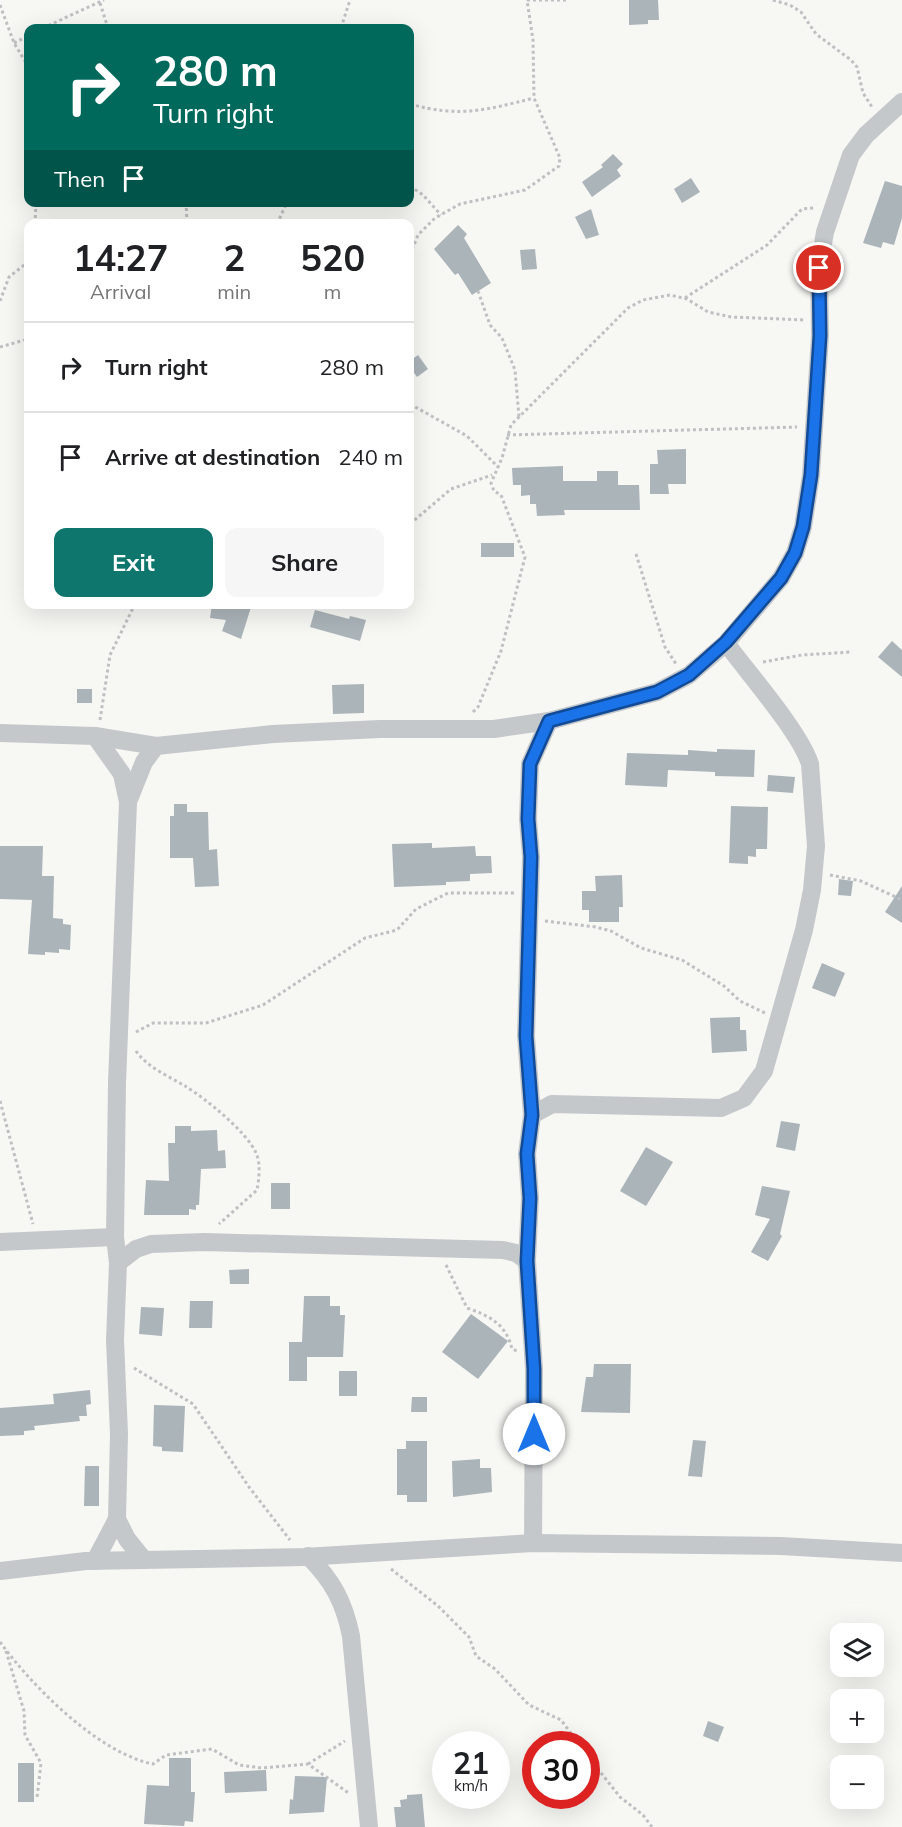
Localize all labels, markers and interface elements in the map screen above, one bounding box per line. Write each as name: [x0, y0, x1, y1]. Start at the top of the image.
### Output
text: 280 m: [153, 44, 278, 97]
icon: right: [54, 48, 132, 126]
text: Turn right: [153, 96, 273, 130]
icon: arrive: [117, 162, 150, 195]
text: Then: [54, 165, 105, 193]
text: 14:27: [73, 235, 168, 280]
text: 2: [223, 235, 245, 280]
text: 520: [300, 235, 365, 280]
pin: [793, 242, 844, 293]
icon: arrive: [802, 251, 835, 284]
text: Arrival: [90, 279, 151, 304]
text: min: [217, 279, 251, 304]
text: m: [324, 279, 341, 304]
icon: right: [54, 351, 87, 384]
text: Turn right: [105, 353, 208, 381]
text: 280 m: [319, 353, 384, 381]
icon: arrive: [54, 441, 87, 474]
text: Arrive at destination: [105, 443, 320, 471]
text: 240 m: [338, 443, 403, 471]
button: Exit: [54, 528, 213, 597]
button: Share: [225, 528, 384, 597]
position arrow: [502, 1402, 566, 1466]
map controls: [830, 1623, 884, 1809]
button: layers: [830, 1623, 884, 1677]
button: +: [830, 1689, 884, 1743]
speed limit sign: 30: [522, 1731, 600, 1809]
text: 21: [453, 1744, 489, 1782]
button: −: [830, 1755, 884, 1809]
text: km/h: [454, 1776, 488, 1795]

